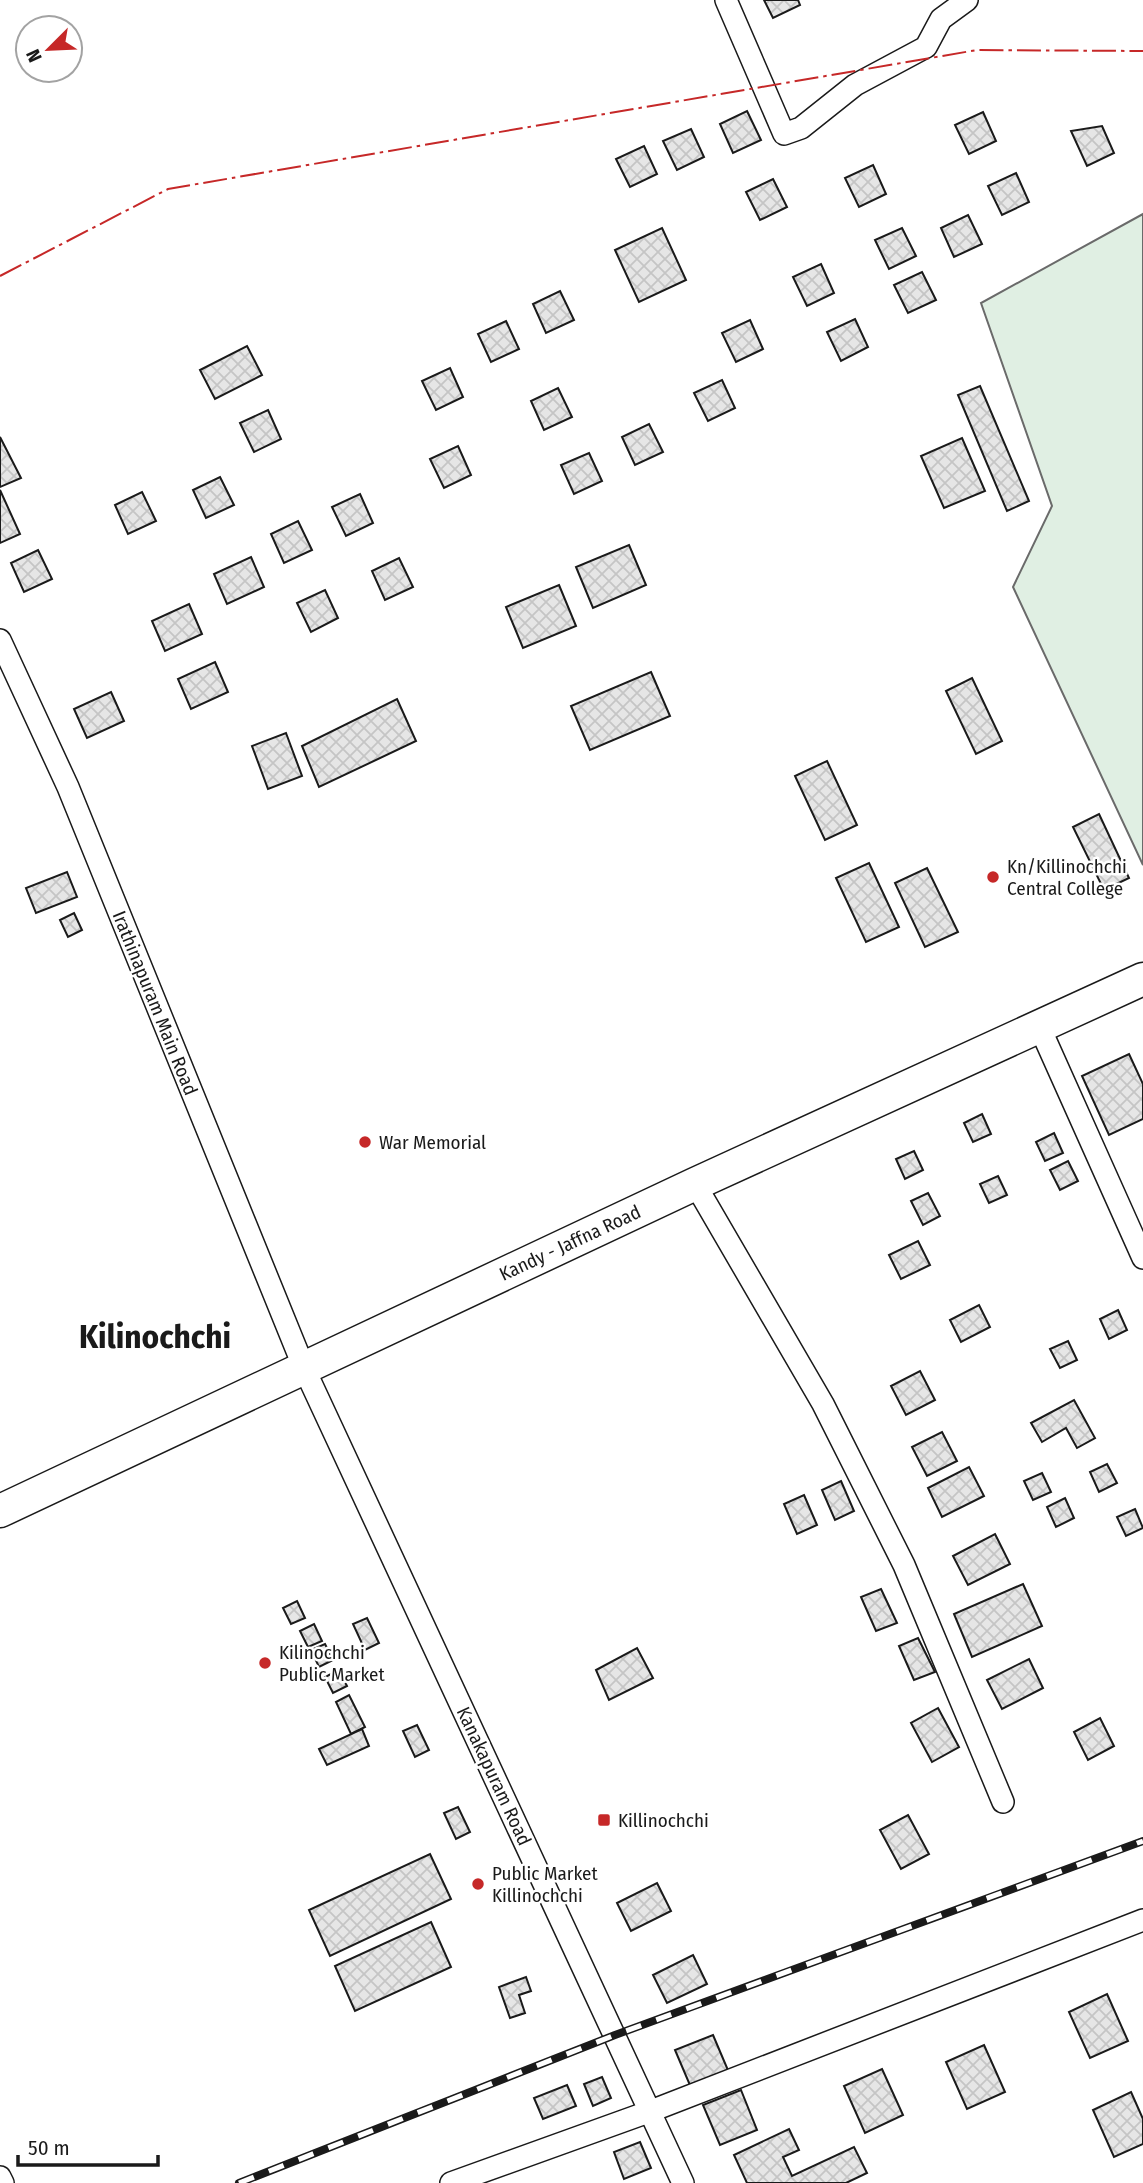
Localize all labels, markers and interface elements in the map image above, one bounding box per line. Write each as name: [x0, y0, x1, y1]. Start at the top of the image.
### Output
north arrow: [14, 14, 84, 84]
text: N: [21, 46, 47, 66]
place label: Kn/Killinochchi Central College: [1007, 855, 1127, 900]
marker: Kn/Killinochchi Central College: [985, 869, 1001, 885]
street label: Irathinapuram Main Road: [108, 908, 202, 1098]
place label: War Memorial: [379, 1131, 486, 1154]
marker: War Memorial: [357, 1134, 373, 1150]
street label: Kandy - Jaffna Road: [496, 1200, 644, 1286]
district label: Kilinochchi: [79, 1317, 231, 1357]
place label: Kilinochchi Public Market: [279, 1641, 385, 1686]
marker: Kilinochchi Public Market: [257, 1655, 273, 1671]
street label: Kanakapuram Road: [452, 1703, 536, 1849]
place label: Killinochchi: [618, 1809, 709, 1832]
marker: Killinochchi: [596, 1812, 612, 1828]
place label: Public Market Killinochchi: [492, 1862, 598, 1907]
marker: Public Market Killinochchi: [470, 1876, 486, 1892]
scale bar: [18, 2124, 158, 2168]
text: 50 m: [28, 2135, 70, 2161]

